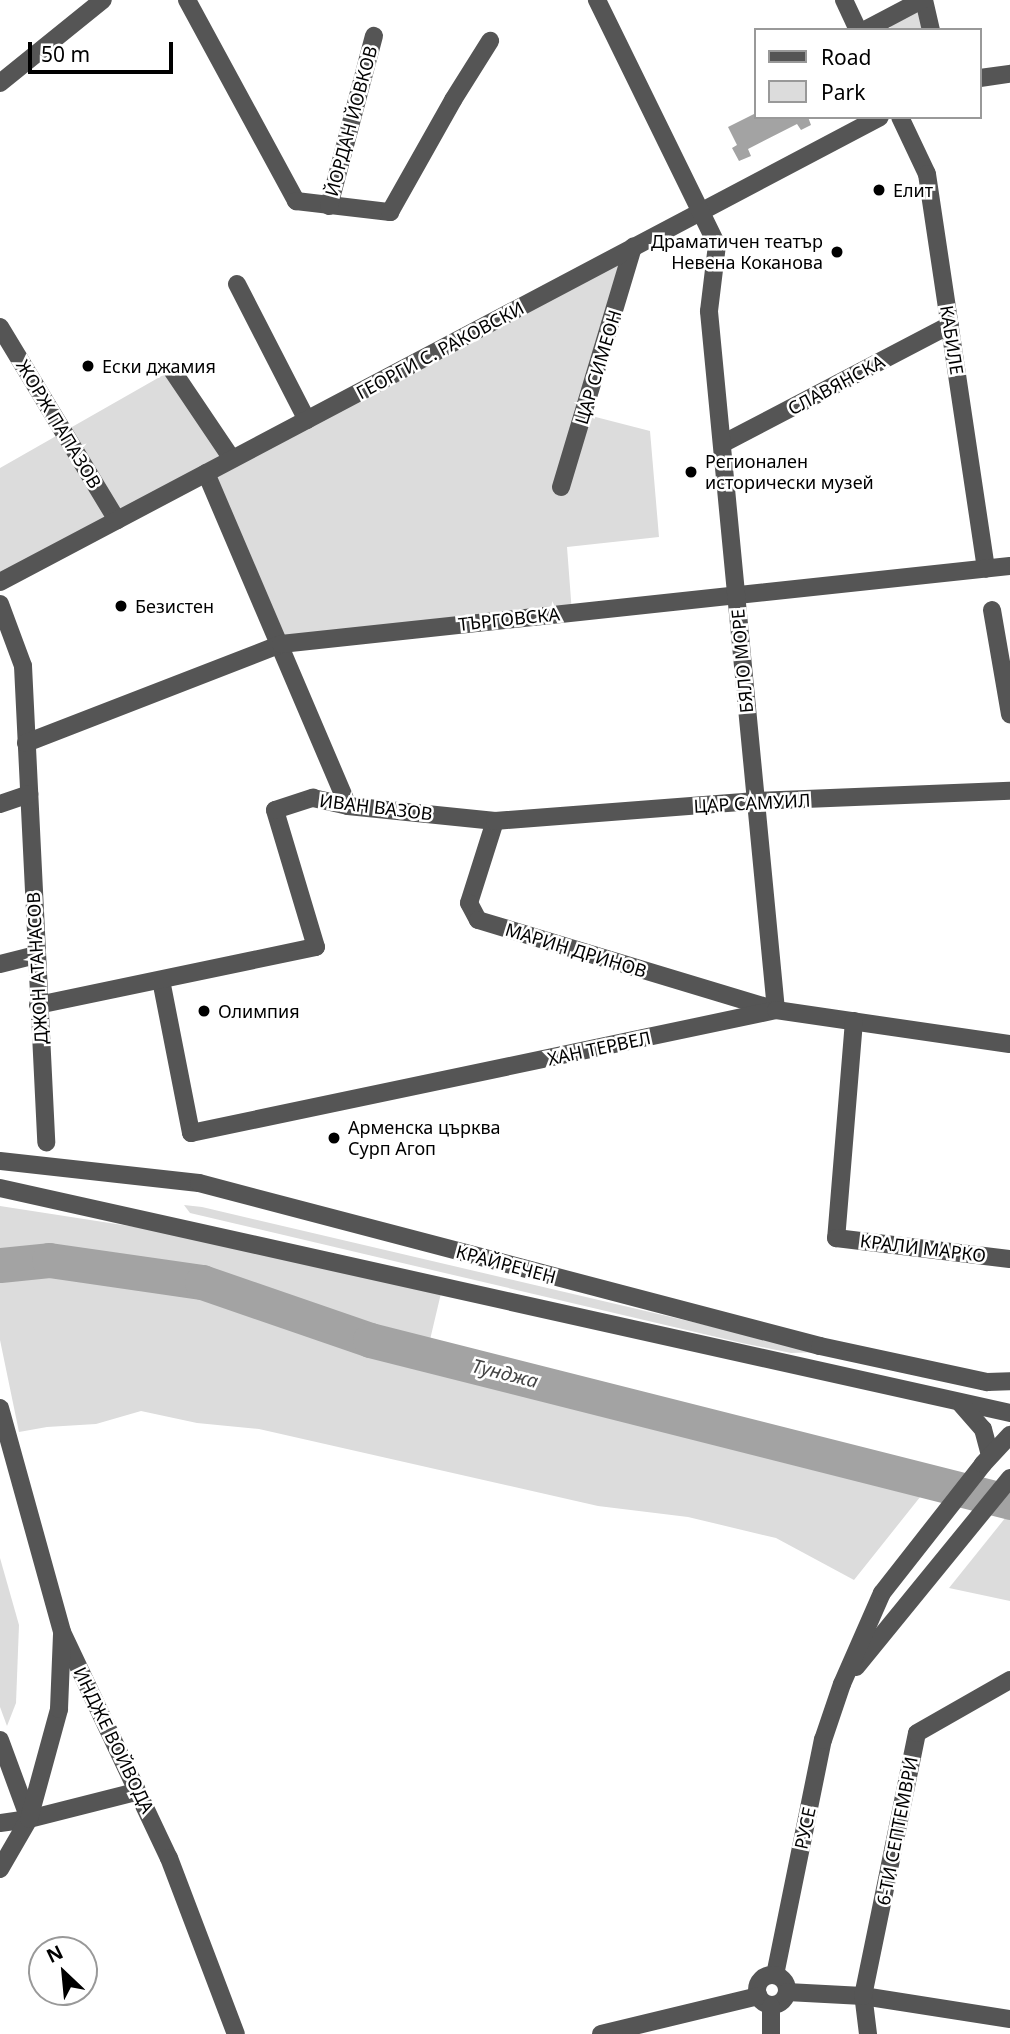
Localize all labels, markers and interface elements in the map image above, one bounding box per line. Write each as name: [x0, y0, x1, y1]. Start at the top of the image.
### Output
scale bar: [32, 28, 177, 72]
legend: [754, 28, 982, 119]
text: 50 m: [41, 40, 90, 68]
street label: ЙОРДАН ЙОВКОВ: [321, 43, 381, 199]
text: Road: [821, 43, 871, 71]
text: Park: [821, 78, 865, 106]
place label: Елит: [893, 179, 933, 201]
marker: Елит: [871, 182, 887, 198]
place label: Драматичен театър Невена Коканова: [651, 231, 823, 274]
marker: Драматичен театър Невена Коканова: [829, 244, 845, 260]
street label: ГЕОРГИ С. РАКОВСКИ: [353, 297, 527, 403]
street label: КАБИЛЕ: [936, 304, 968, 376]
street label: ЦАР СИМЕОН: [570, 307, 626, 427]
street label: СЛАВЯНСКА: [784, 350, 888, 420]
place label: Ески джамия: [102, 355, 216, 377]
street label: ЖОРЖ ПАПАЗОВ: [12, 356, 106, 492]
marker: Ески джамия: [80, 358, 96, 374]
place label: Регионален исторически музей: [705, 451, 874, 494]
marker: Регионален исторически музей: [683, 464, 699, 480]
place label: Безистен: [135, 595, 214, 617]
marker: Безистен: [113, 598, 129, 614]
street label: ТЪРГОВСКА: [457, 603, 561, 635]
street label: БЯЛО МОРЕ: [727, 608, 757, 714]
street label: ИВАН ВАЗОВ: [318, 789, 434, 825]
street label: ЦАР САМУИЛ: [693, 789, 811, 817]
street label: ДЖОН АТАНАСОВ: [22, 891, 52, 1045]
street label: МАРИН ДРИНОВ: [503, 918, 649, 982]
place label: Олимпия: [218, 1000, 300, 1022]
marker: Олимпия: [196, 1003, 212, 1019]
street label: ХАН ТЕРВЕЛ: [545, 1026, 653, 1070]
place label: Арменска църква Сурп Агоп: [348, 1117, 501, 1160]
marker: Арменска църква Сурп Агоп: [326, 1130, 342, 1146]
street label: КРАЛИ МАРКО: [859, 1230, 987, 1266]
street label: КРАЙРЕЧЕН: [454, 1240, 558, 1288]
water label: Тунджа: [470, 1355, 540, 1393]
street label: ИНДЖЕ ВОЙВОДА: [69, 1663, 159, 1817]
street label: 6-ТИ СЕПТЕМВРИ: [872, 1755, 922, 1907]
street label: РУСЕ: [790, 1805, 820, 1851]
north arrow: [28, 1936, 98, 2006]
text: N: [42, 1939, 67, 1969]

